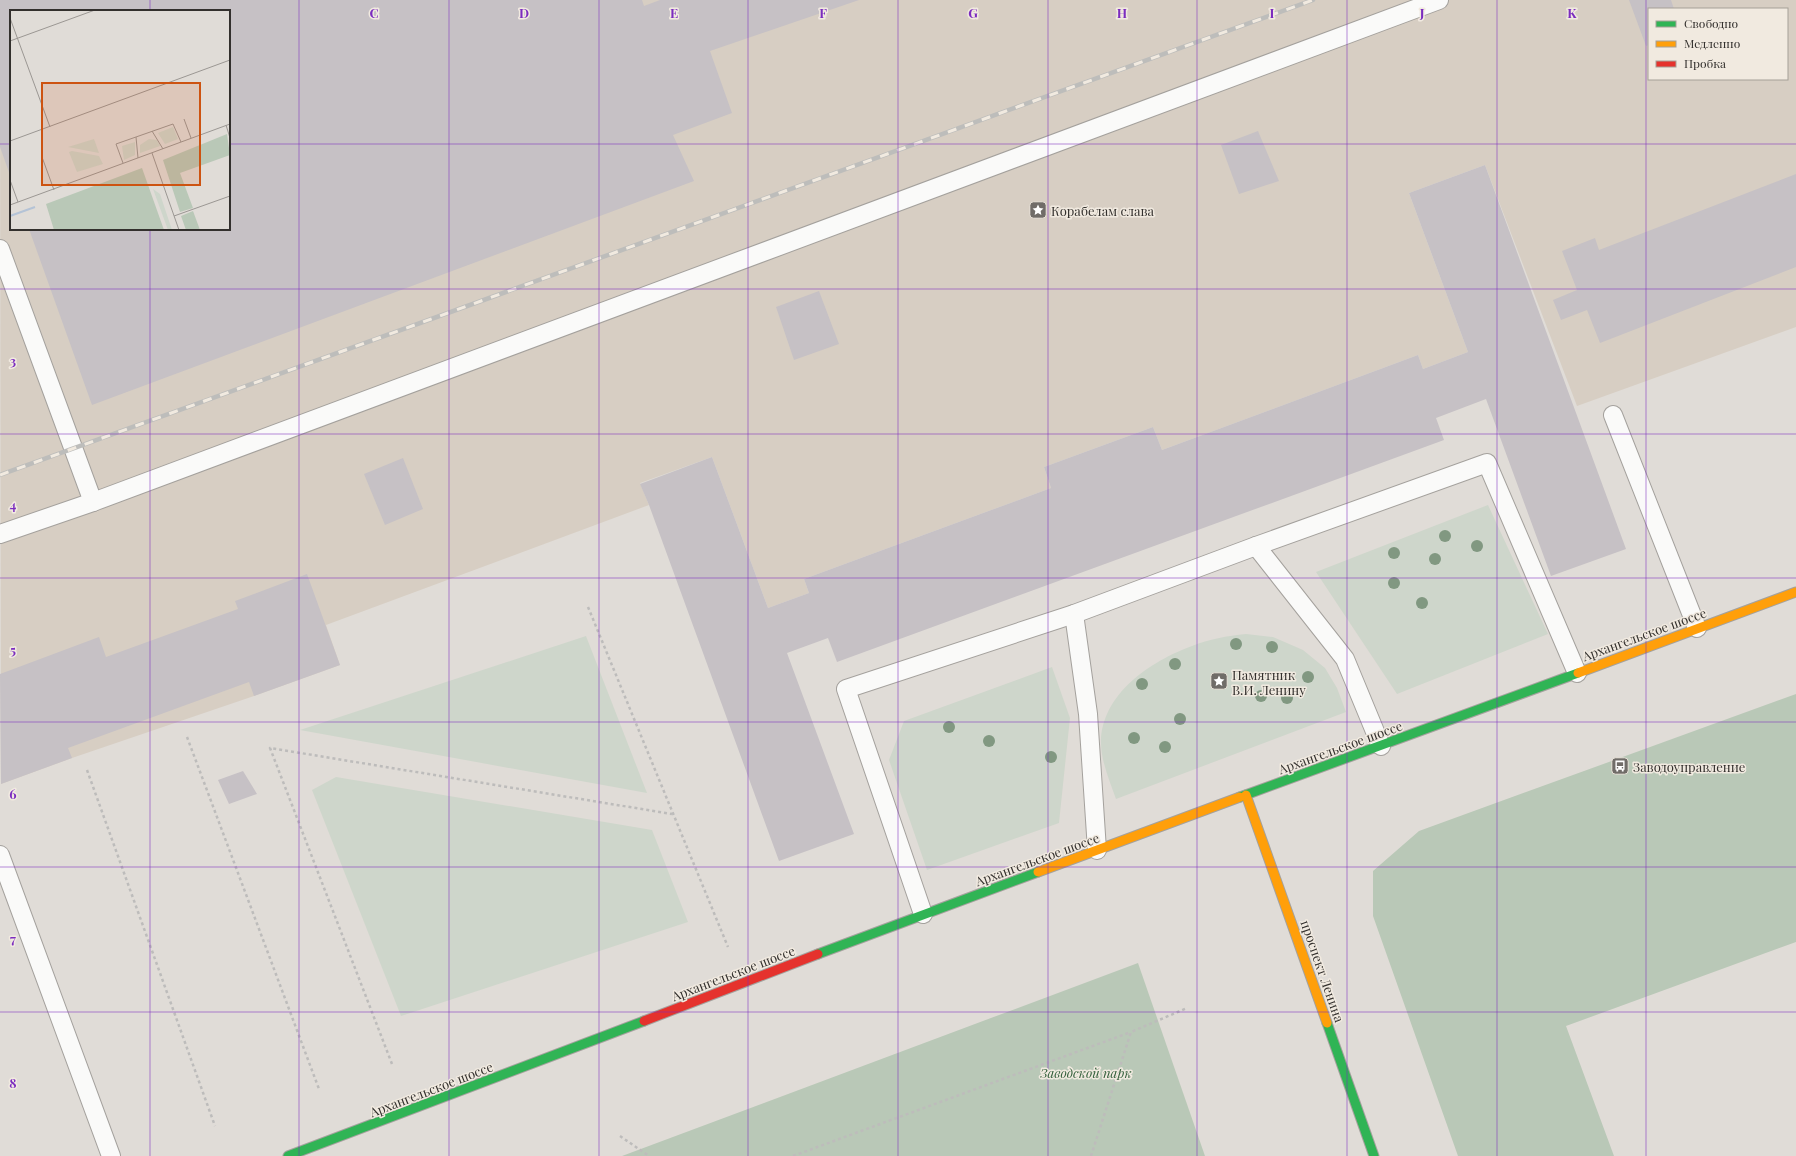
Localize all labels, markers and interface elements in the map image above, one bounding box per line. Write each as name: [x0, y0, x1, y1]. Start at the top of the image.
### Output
text: C: [369, 4, 379, 21]
text: D: [519, 4, 529, 21]
text: E: [670, 4, 678, 21]
text: F: [819, 4, 827, 21]
text: G: [968, 4, 978, 21]
text: H: [1117, 4, 1127, 21]
text: I: [1270, 4, 1275, 21]
text: J: [1419, 4, 1425, 21]
text: K: [1567, 4, 1577, 21]
legend: [1648, 8, 1788, 80]
inset map: [10, 10, 230, 230]
text: Свободно: [1684, 15, 1739, 31]
text: Медленно: [1684, 35, 1741, 51]
text: Пробка: [1684, 55, 1726, 71]
place icon: Корабелам слава: [1028, 200, 1048, 220]
place label: Корабелам слава: [1051, 202, 1155, 219]
text: 3: [10, 352, 16, 369]
text: 4: [10, 496, 17, 513]
street label: Архангельское шоссе: [1579, 603, 1709, 665]
text: 5: [10, 641, 16, 658]
place label: Памятник В.И. Ленину: [1232, 666, 1306, 698]
place icon: Памятник В.И. Ленину: [1209, 671, 1229, 691]
street label: Архангельское шоссе: [1275, 716, 1405, 778]
bus stop icon: Заводоуправление: [1610, 756, 1630, 776]
place label: Заводоуправление: [1633, 758, 1746, 775]
text: 6: [9, 785, 17, 802]
street label: Архангельское шоссе: [972, 828, 1102, 890]
street label: проспект Ленина: [1298, 918, 1349, 1025]
text: 7: [10, 930, 16, 947]
street label: Архангельское шоссе: [668, 941, 798, 1005]
street label: Архангельское шоссе: [366, 1057, 496, 1121]
park label: Заводской парк: [1039, 1064, 1132, 1081]
text: 8: [9, 1074, 17, 1091]

